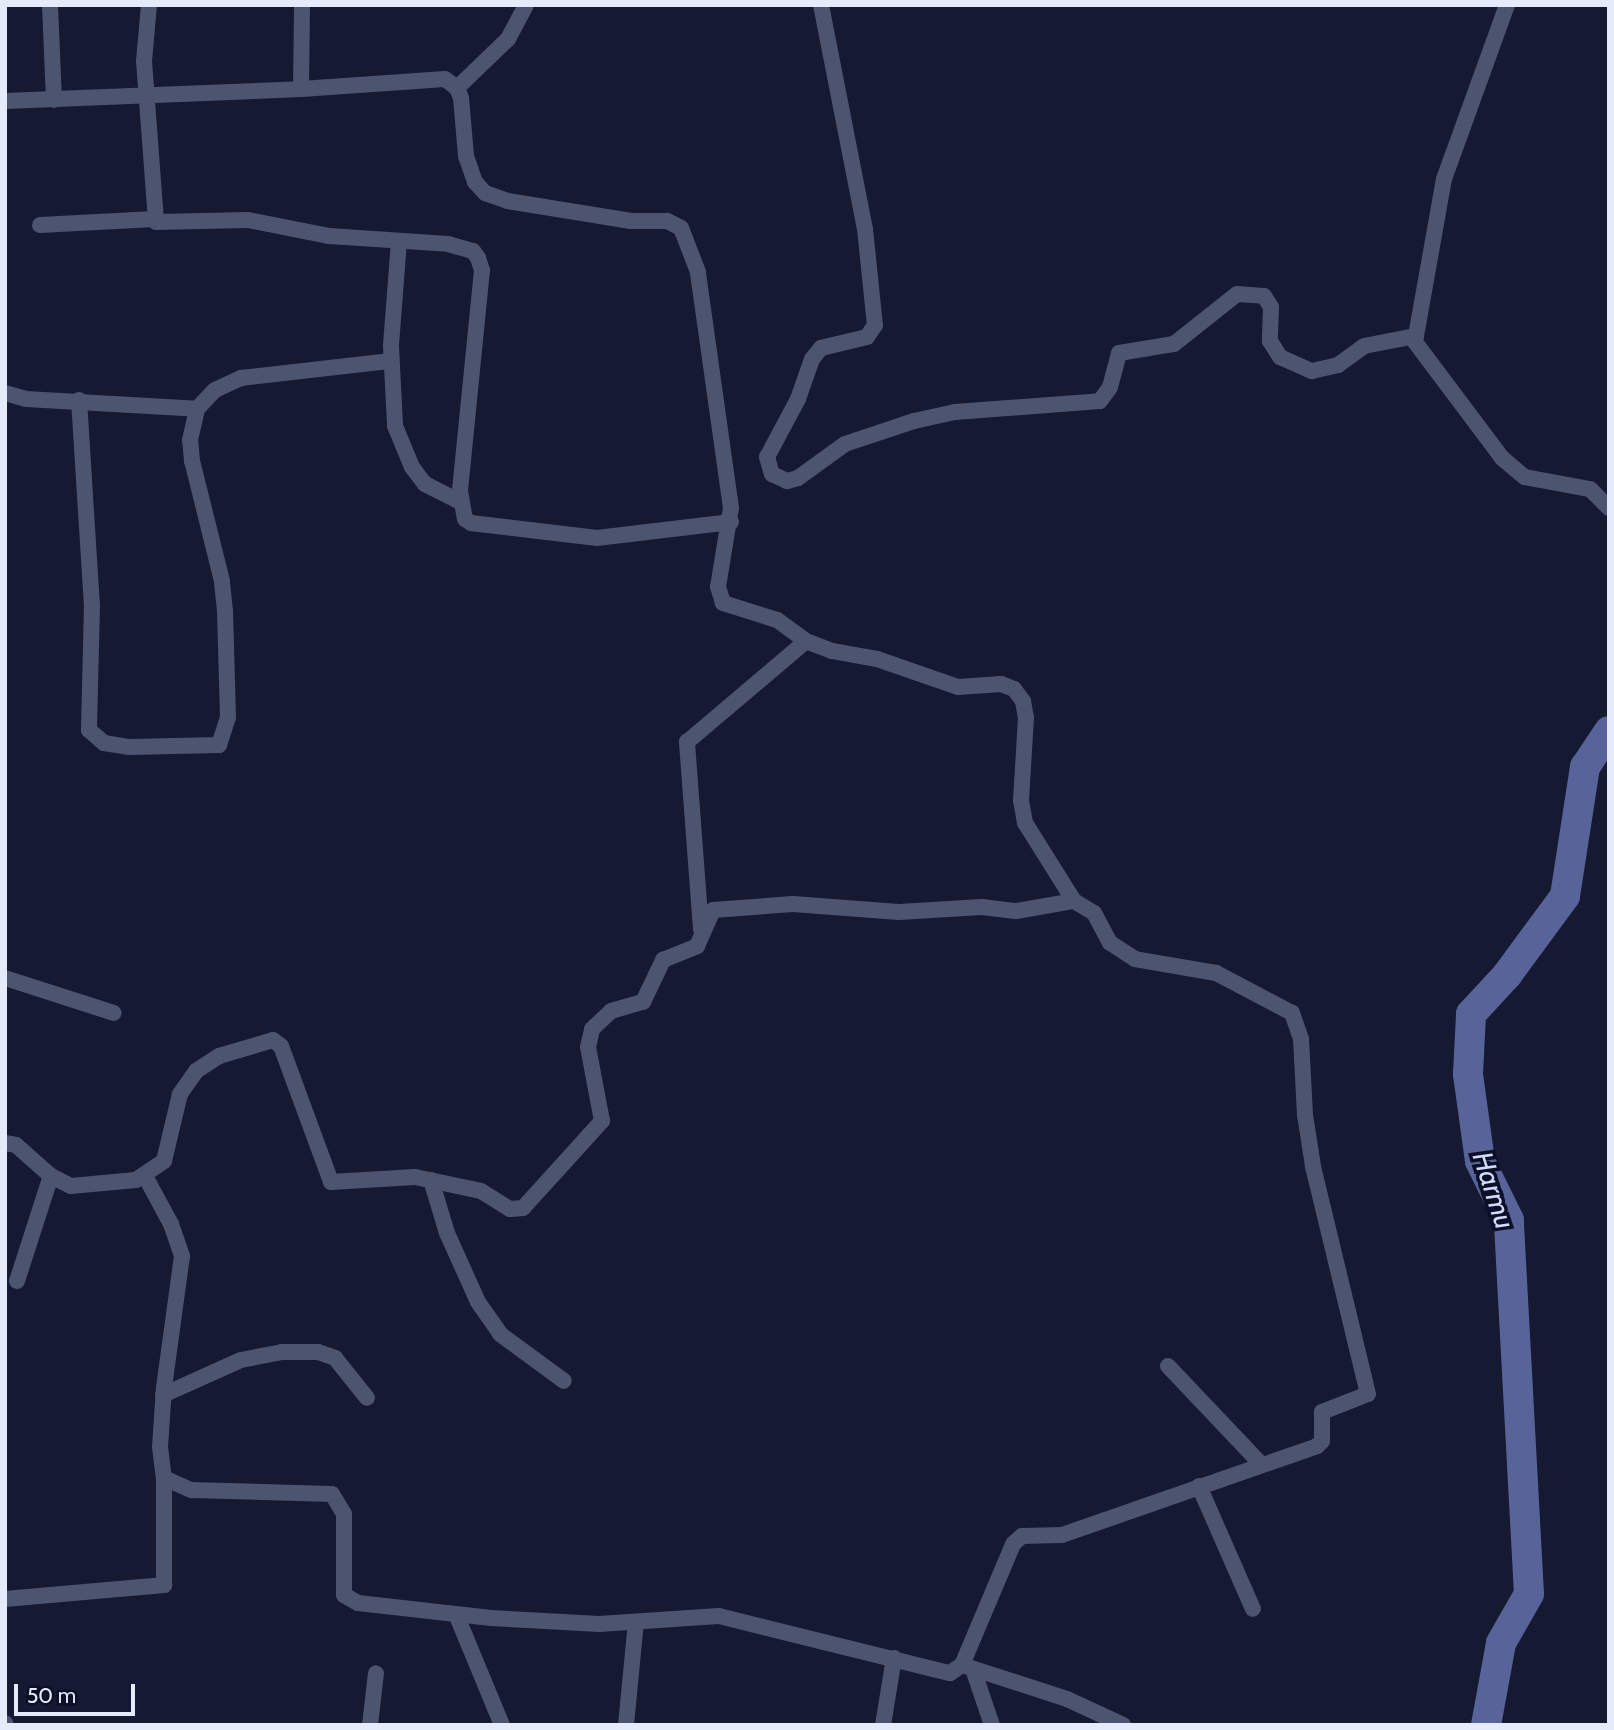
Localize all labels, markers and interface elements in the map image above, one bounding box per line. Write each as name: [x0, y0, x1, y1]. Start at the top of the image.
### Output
water label: Harmu: [1466, 1147, 1522, 1233]
scale bar: [18, 1670, 138, 1714]
text: 50 m: [27, 1683, 76, 1708]

